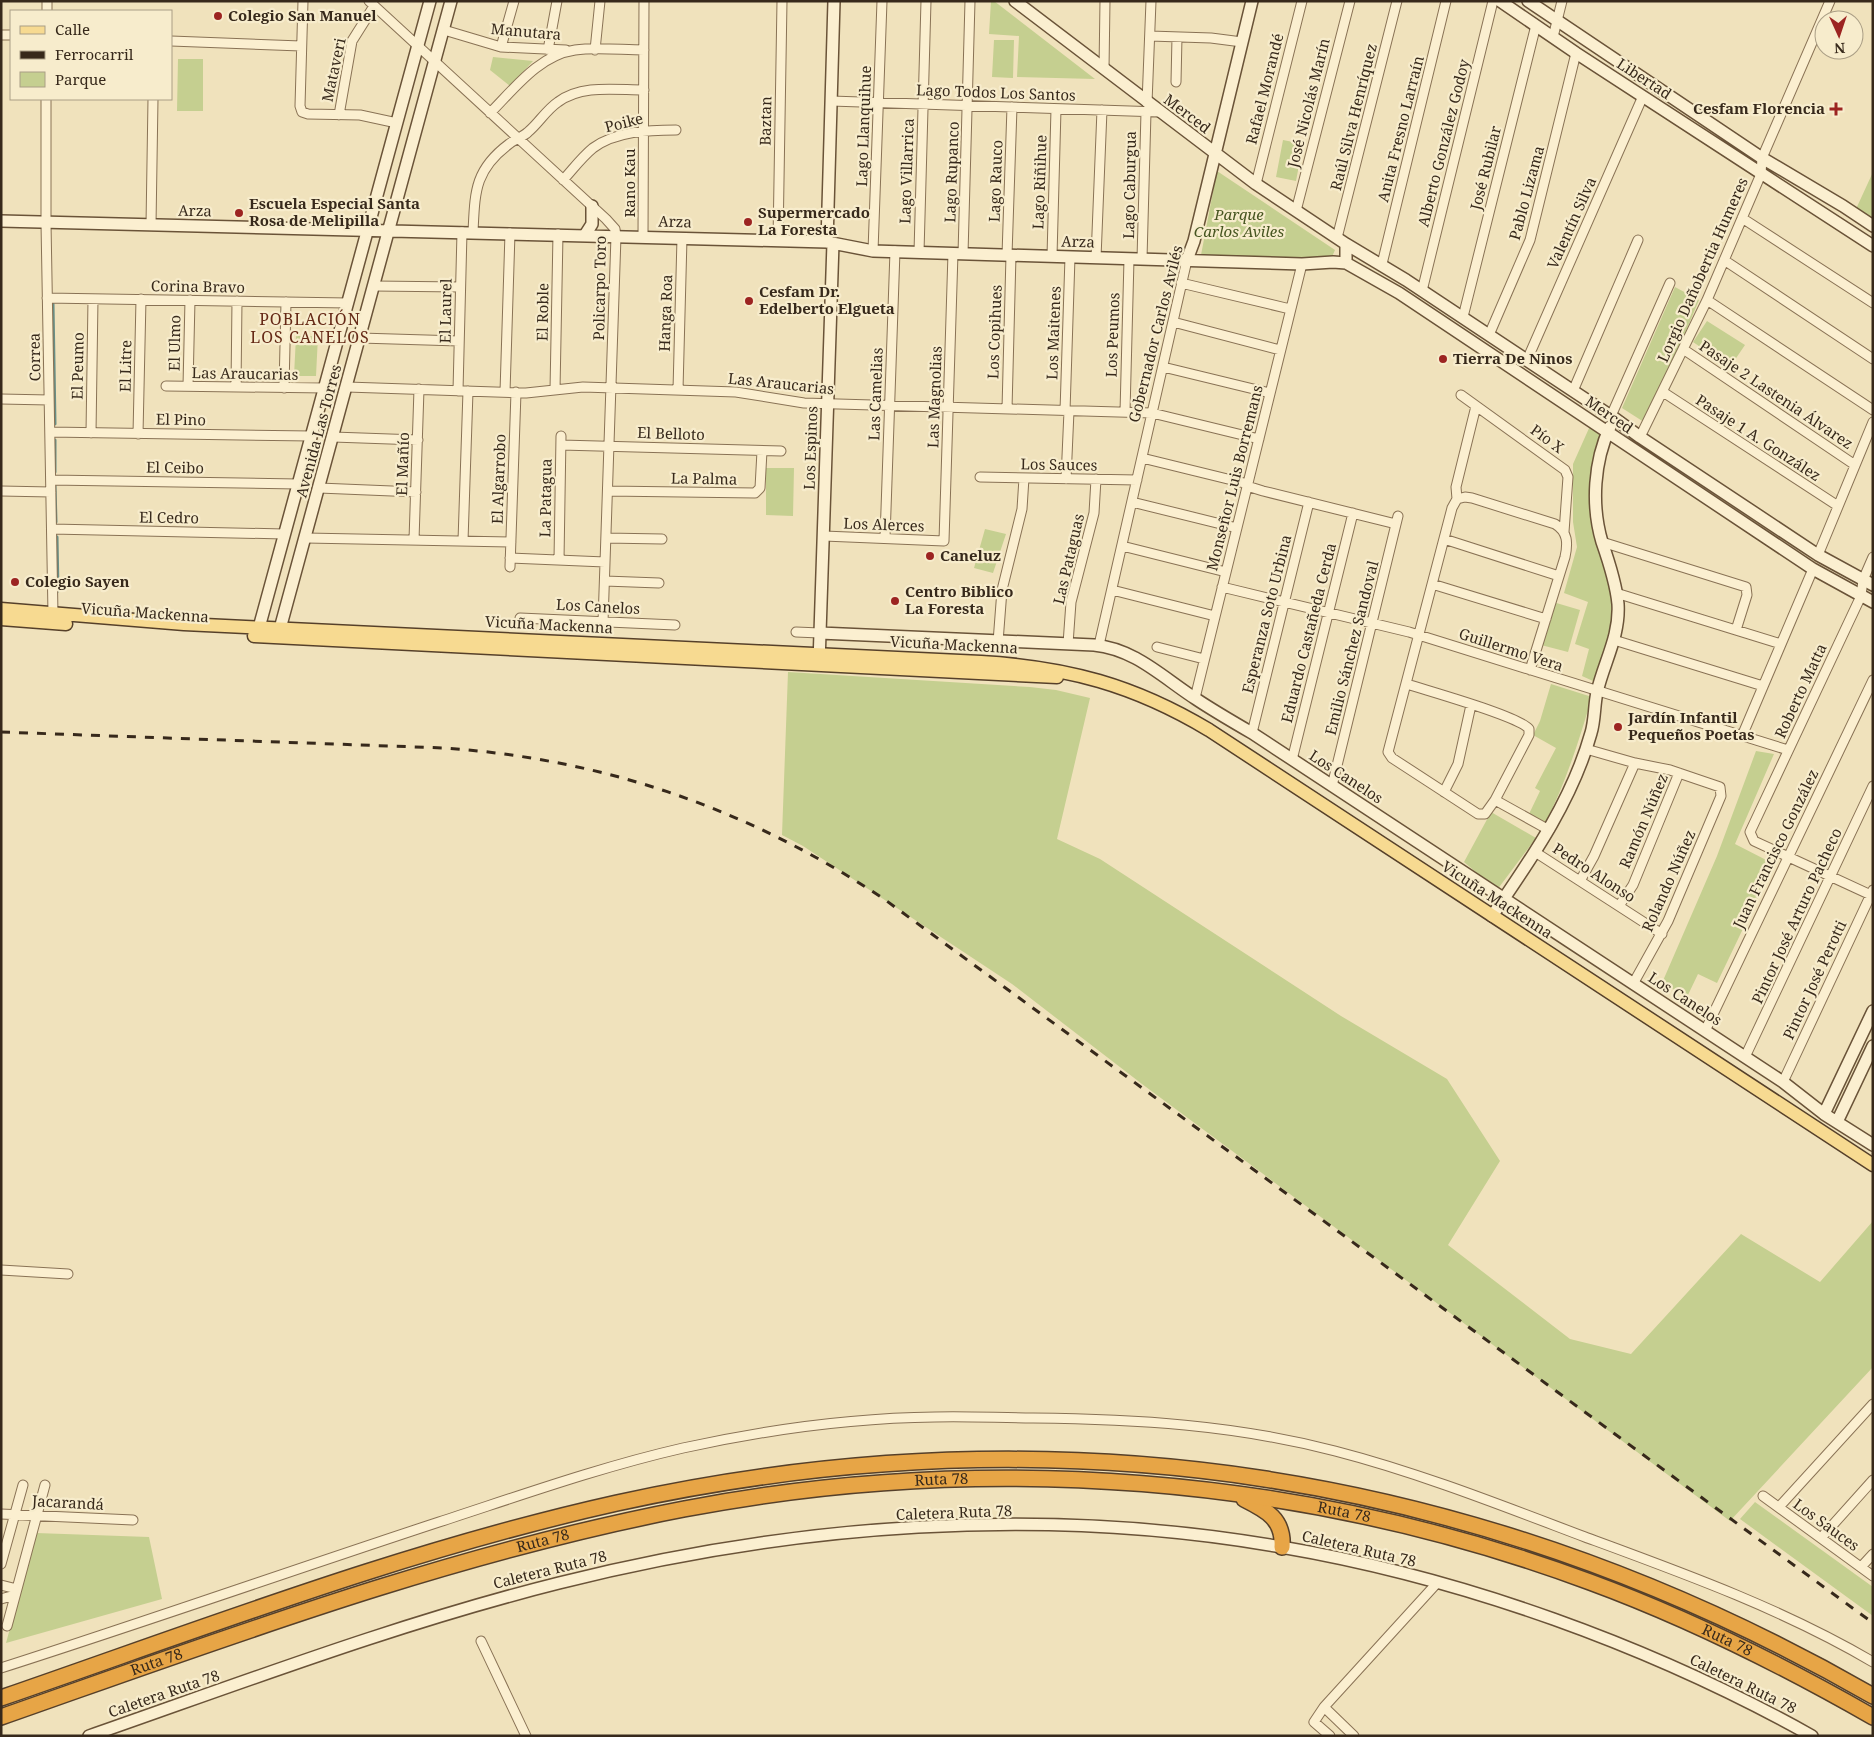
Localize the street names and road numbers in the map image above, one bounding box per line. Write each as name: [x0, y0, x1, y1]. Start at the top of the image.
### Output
street label: Manutara: [490, 18, 562, 44]
street label: Rafael Morandé: [1241, 31, 1287, 146]
street label: Mataveri: [317, 36, 350, 104]
street label: José Nicolás Marín: [1282, 36, 1334, 171]
street label: Raúl Silva Henríquez: [1325, 41, 1381, 192]
street label: Anita Fresno Larraín: [1372, 53, 1428, 204]
street label: Libertad: [1613, 53, 1676, 103]
street label: Alberto González Godoy: [1413, 56, 1474, 229]
street label: Lago Llanquihue: [851, 65, 875, 187]
street label: Lago Todos Los Santos: [916, 79, 1076, 105]
street label: Merced: [1160, 89, 1215, 137]
street label: Baztan: [755, 96, 775, 146]
street label: Poike: [602, 108, 645, 136]
street label: Lago Villarrica: [894, 118, 918, 224]
street label: Lago Rupanco: [939, 121, 963, 223]
street label: José Rubilar: [1465, 123, 1505, 213]
street label: Lago Caburgua: [1118, 131, 1140, 239]
street label: Lago Riñihue: [1027, 134, 1051, 230]
street label: Lago Rauco: [984, 140, 1006, 222]
street label: Pablo Lizama: [1504, 143, 1548, 242]
street label: Rano Kau: [619, 148, 639, 218]
street label: Valentín Silva: [1542, 174, 1600, 272]
street label: Lorgio Dañobertia Humeres: [1652, 174, 1752, 365]
street label: Arza: [178, 200, 212, 220]
street label: Arza: [658, 210, 692, 232]
street label: Arza: [1061, 230, 1095, 252]
street label: Policarpo Toro: [588, 235, 610, 340]
street label: Gobernador Carlos Avilés: [1123, 243, 1187, 424]
street label: Hanga Roa: [654, 274, 676, 352]
street label: Corina Bravo: [151, 275, 245, 297]
street label: El Laurel: [434, 278, 456, 344]
street label: El Roble: [531, 283, 553, 341]
street label: Los Copihues: [982, 284, 1006, 379]
street label: Los Maitenes: [1041, 286, 1065, 380]
street label: Los Peumos: [1101, 292, 1123, 378]
street label: El Ulmo: [164, 315, 184, 371]
street label: El Peumo: [66, 332, 88, 400]
street label: Correa: [24, 333, 44, 381]
street label: Pasaje 2 Lastenia Álvarez: [1696, 335, 1857, 453]
street label: El Litre: [115, 340, 135, 392]
street label: Las Magnolias: [922, 345, 946, 448]
street label: Las Camelias: [863, 347, 887, 441]
street label: Las Araucarias: [192, 362, 299, 384]
street label: Avenida Las Torres: [291, 362, 345, 499]
street label: Las Araucarias: [727, 367, 835, 399]
street label: Monseñor Luis Borremans: [1201, 383, 1267, 573]
street label: Pasaje 1 A. González: [1692, 389, 1825, 485]
street label: Merced: [1582, 391, 1637, 437]
street label: Los Espinos: [799, 405, 821, 490]
street label: El Pino: [156, 409, 206, 429]
street label: Pío X: [1527, 419, 1568, 457]
street label: El Belloto: [637, 422, 705, 444]
street label: El Mañío: [391, 432, 413, 496]
street label: El Algarrobo: [486, 433, 510, 524]
street label: Los Sauces: [1020, 453, 1098, 475]
street label: El Ceibo: [146, 456, 204, 478]
street label: La Patagua: [534, 458, 556, 538]
street label: La Palma: [671, 467, 737, 489]
street label: El Cedro: [139, 506, 199, 528]
street label: Las Pataguas: [1048, 511, 1088, 606]
street label: Los Alerces: [843, 513, 925, 535]
street label: Esperanza Soto Urbina: [1237, 532, 1295, 695]
street label: Eduardo Castañeda Cerda: [1276, 541, 1340, 725]
street label: Emilio Sánchez Sandoval: [1320, 558, 1382, 737]
street label: Los Canelos: [556, 594, 641, 618]
street label: Vicuña Mackenna: [81, 598, 210, 626]
street label: Vicuña Mackenna: [485, 611, 614, 637]
street label: Guillermo Vera: [1457, 623, 1566, 675]
street label: Vicuña Mackenna: [890, 631, 1019, 657]
street label: Roberto Matta: [1769, 640, 1831, 741]
street label: Los Canelos: [1306, 745, 1387, 808]
street label: Juan Francisco González: [1727, 766, 1822, 932]
street label: Ramón Núñez: [1614, 770, 1672, 871]
street label: Pintor José Arturo Pacheco: [1747, 824, 1846, 1007]
street label: Rolando Núñez: [1637, 827, 1699, 935]
street label: Pedro Alonso: [1549, 838, 1640, 906]
street label: Vicuña Mackenna: [1438, 856, 1557, 942]
street label: Pintor José Perotti: [1778, 917, 1851, 1042]
street label: Los Canelos: [1645, 967, 1726, 1030]
street label: Ruta 78: [914, 1468, 969, 1490]
street label: Jacarandá: [30, 1490, 105, 1514]
street label: Los Sauces: [1790, 1493, 1864, 1555]
street label: Ruta 78: [1316, 1496, 1373, 1526]
street label: Caletera Ruta 78: [895, 1500, 1013, 1524]
street label: Ruta 78: [514, 1524, 571, 1556]
street label: Caletera Ruta 78: [1300, 1525, 1418, 1571]
street label: Caletera Ruta 78: [491, 1545, 609, 1593]
street label: Ruta 78: [1699, 1619, 1756, 1660]
street label: Ruta 78: [128, 1643, 185, 1680]
street label: Caletera Ruta 78: [1687, 1649, 1800, 1718]
street label: Caletera Ruta 78: [105, 1665, 222, 1721]

